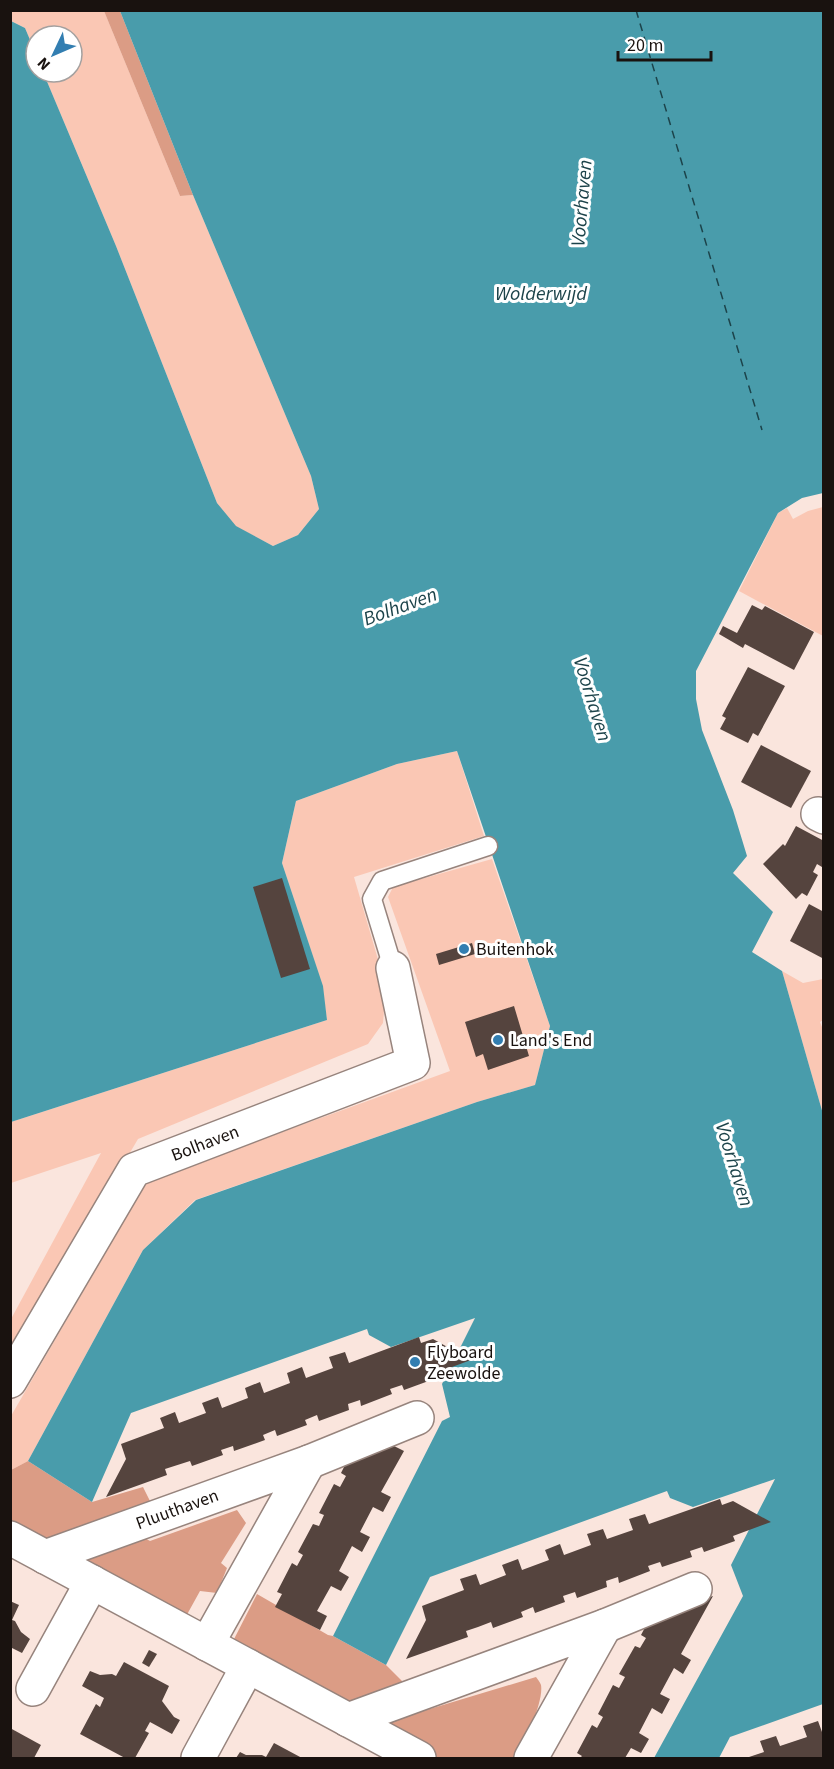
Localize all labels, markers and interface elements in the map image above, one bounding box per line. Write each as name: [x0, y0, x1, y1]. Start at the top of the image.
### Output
north arrow: [24, 24, 84, 84]
scale bar: [618, 24, 711, 62]
text: 20 m: [627, 33, 663, 58]
text: N: [32, 52, 56, 75]
water label: Voorhaven: [564, 159, 600, 248]
water label: Wolderwijd: [495, 280, 588, 308]
water label: Bolhaven: [359, 581, 441, 633]
water label: Voorhaven: [566, 654, 618, 745]
place label: Buitenhok: [476, 937, 554, 962]
marker: Buitenhok: [457, 942, 471, 956]
place label: Land's End: [510, 1028, 592, 1053]
marker: Land's End: [491, 1033, 505, 1047]
street label: Bolhaven: [168, 1119, 243, 1168]
water label: Voorhaven: [708, 1119, 760, 1210]
place label: Flyboard Zeewolde: [427, 1340, 500, 1386]
marker: Flyboard Zeewolde: [408, 1355, 422, 1369]
street label: Pluuthaven: [132, 1483, 222, 1536]

